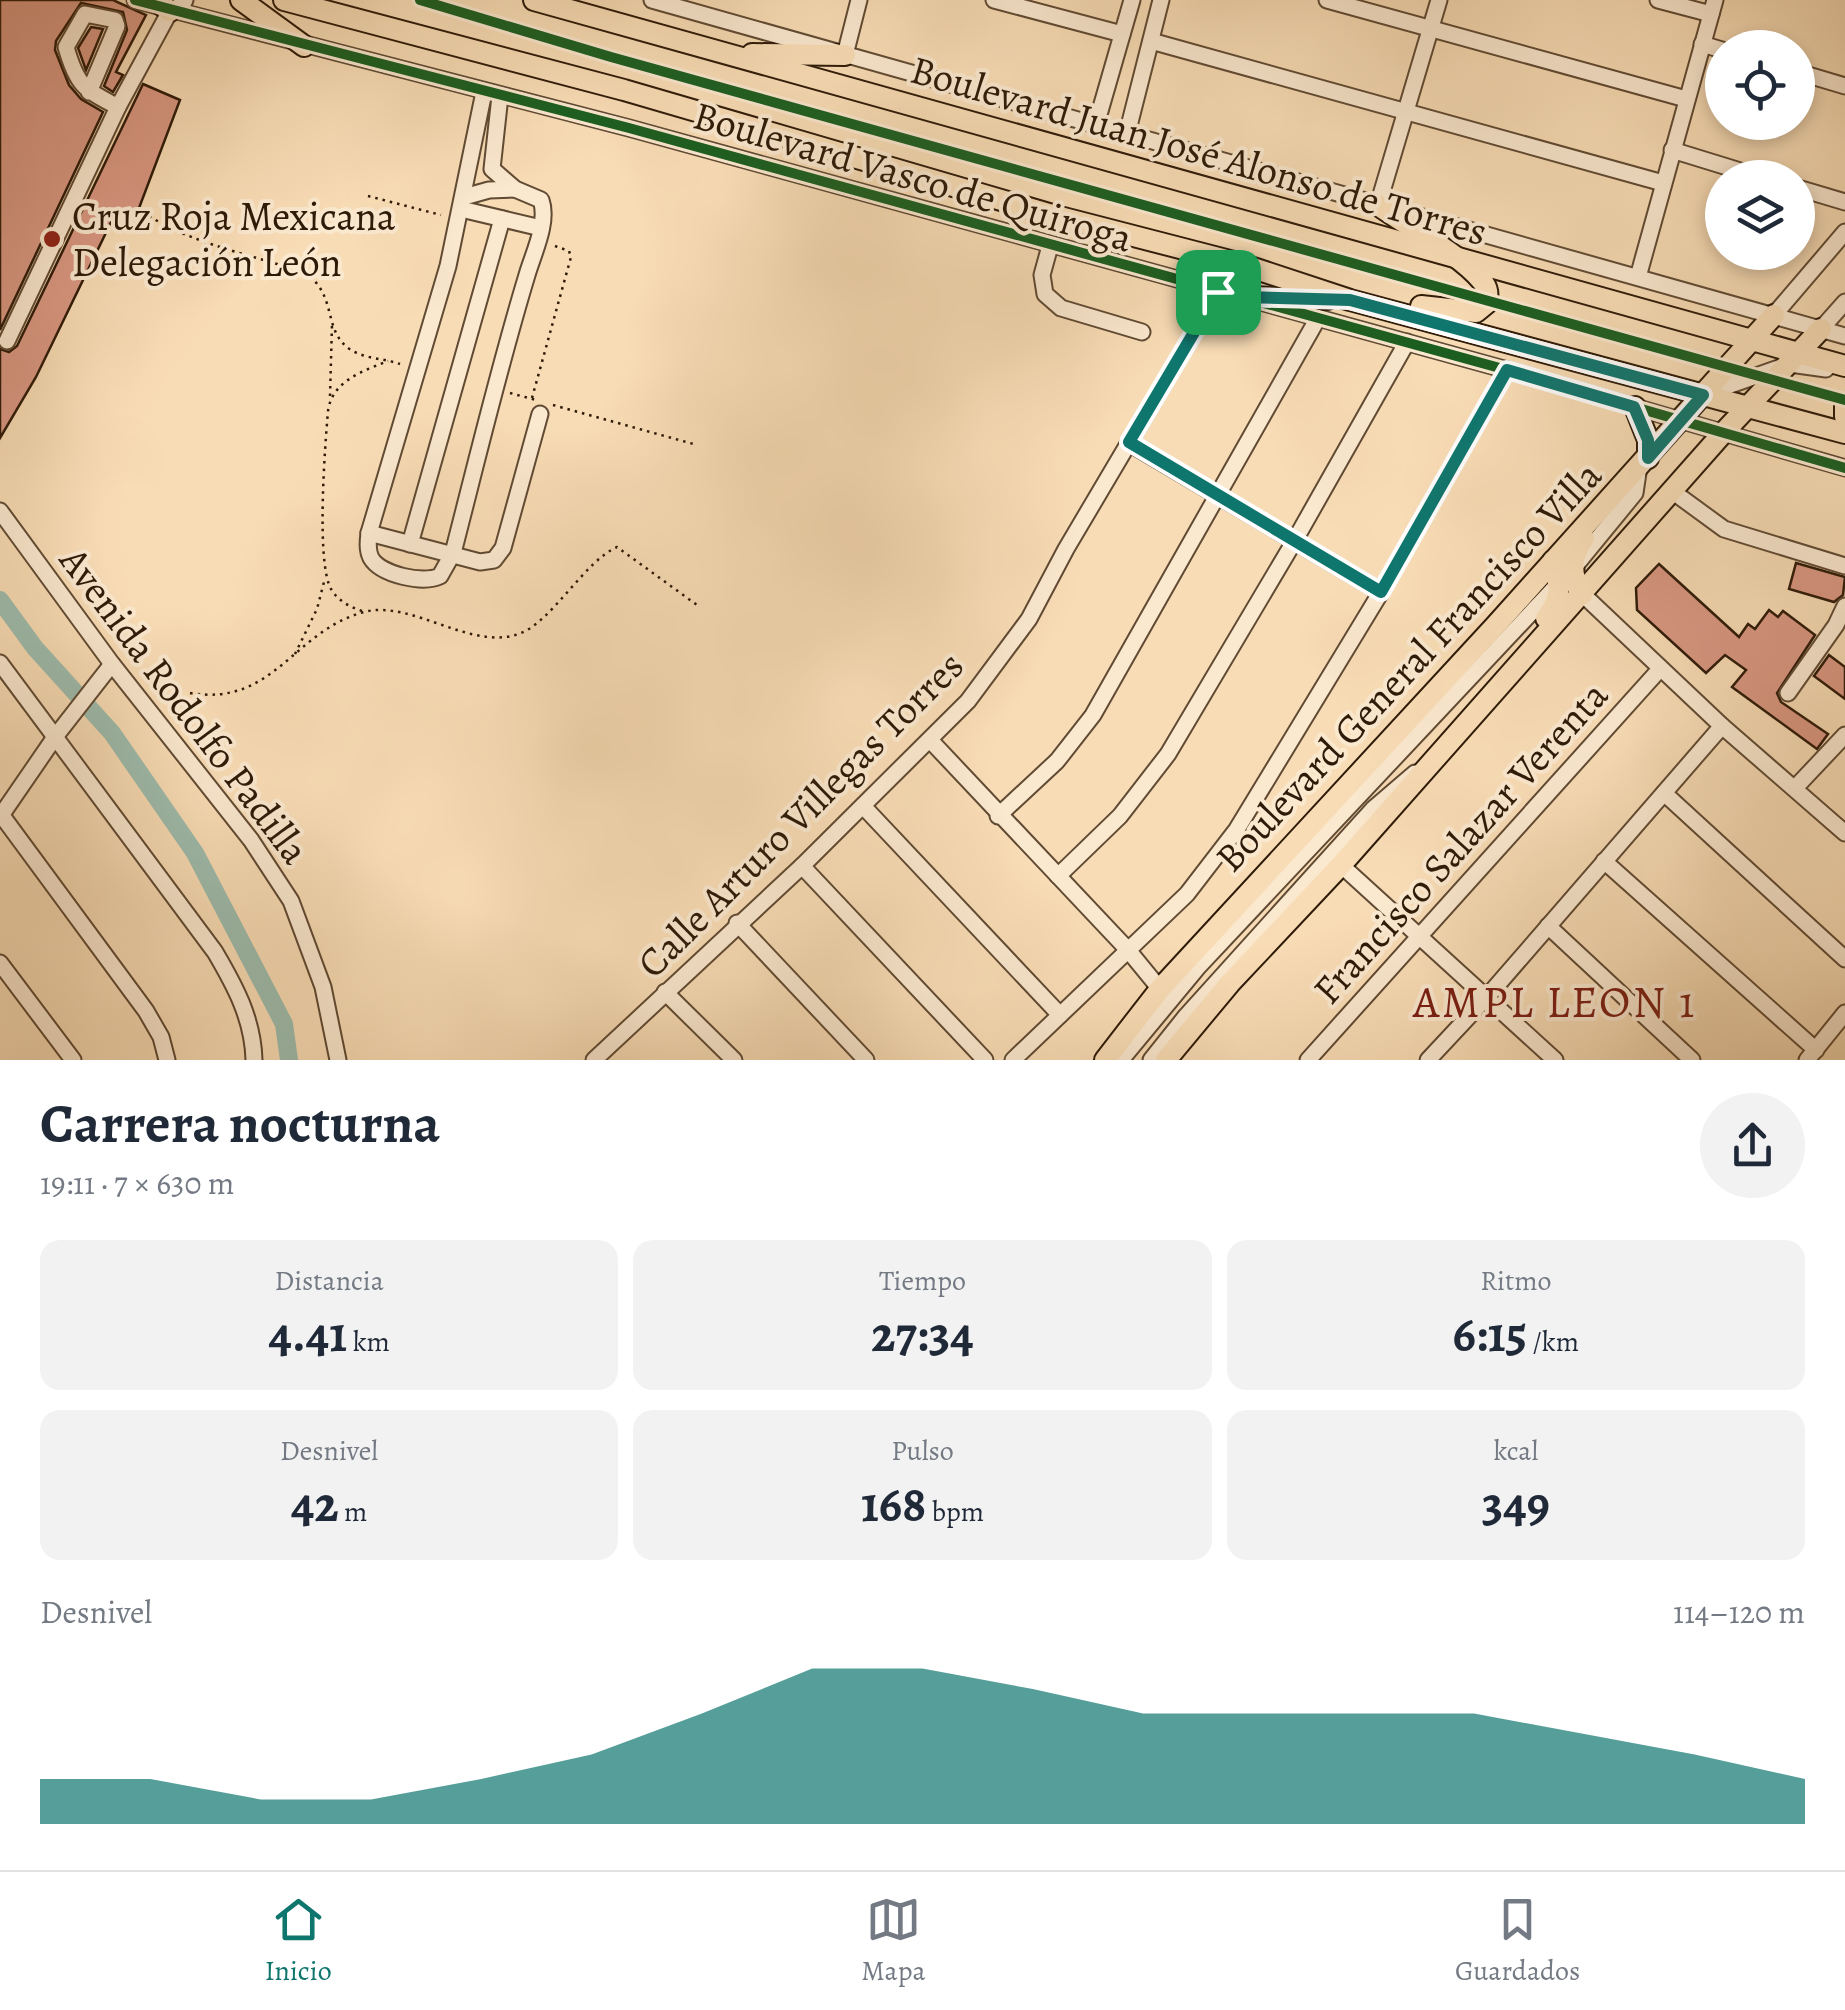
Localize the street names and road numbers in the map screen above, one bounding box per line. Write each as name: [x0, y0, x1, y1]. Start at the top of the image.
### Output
street label: Boulevard Juan José Alonso de Torres: [904, 42, 1493, 259]
street label: Boulevard Vasco de Quiroga: [687, 87, 1139, 266]
street label: Boulevard General Francisco Villa: [1203, 449, 1614, 884]
street label: Avenida Rodolfo Padilla: [46, 534, 322, 876]
street label: Calle Arturo Villegas Torres: [625, 639, 976, 990]
street label: Francisco Salazar Verenta: [1300, 669, 1621, 1016]

